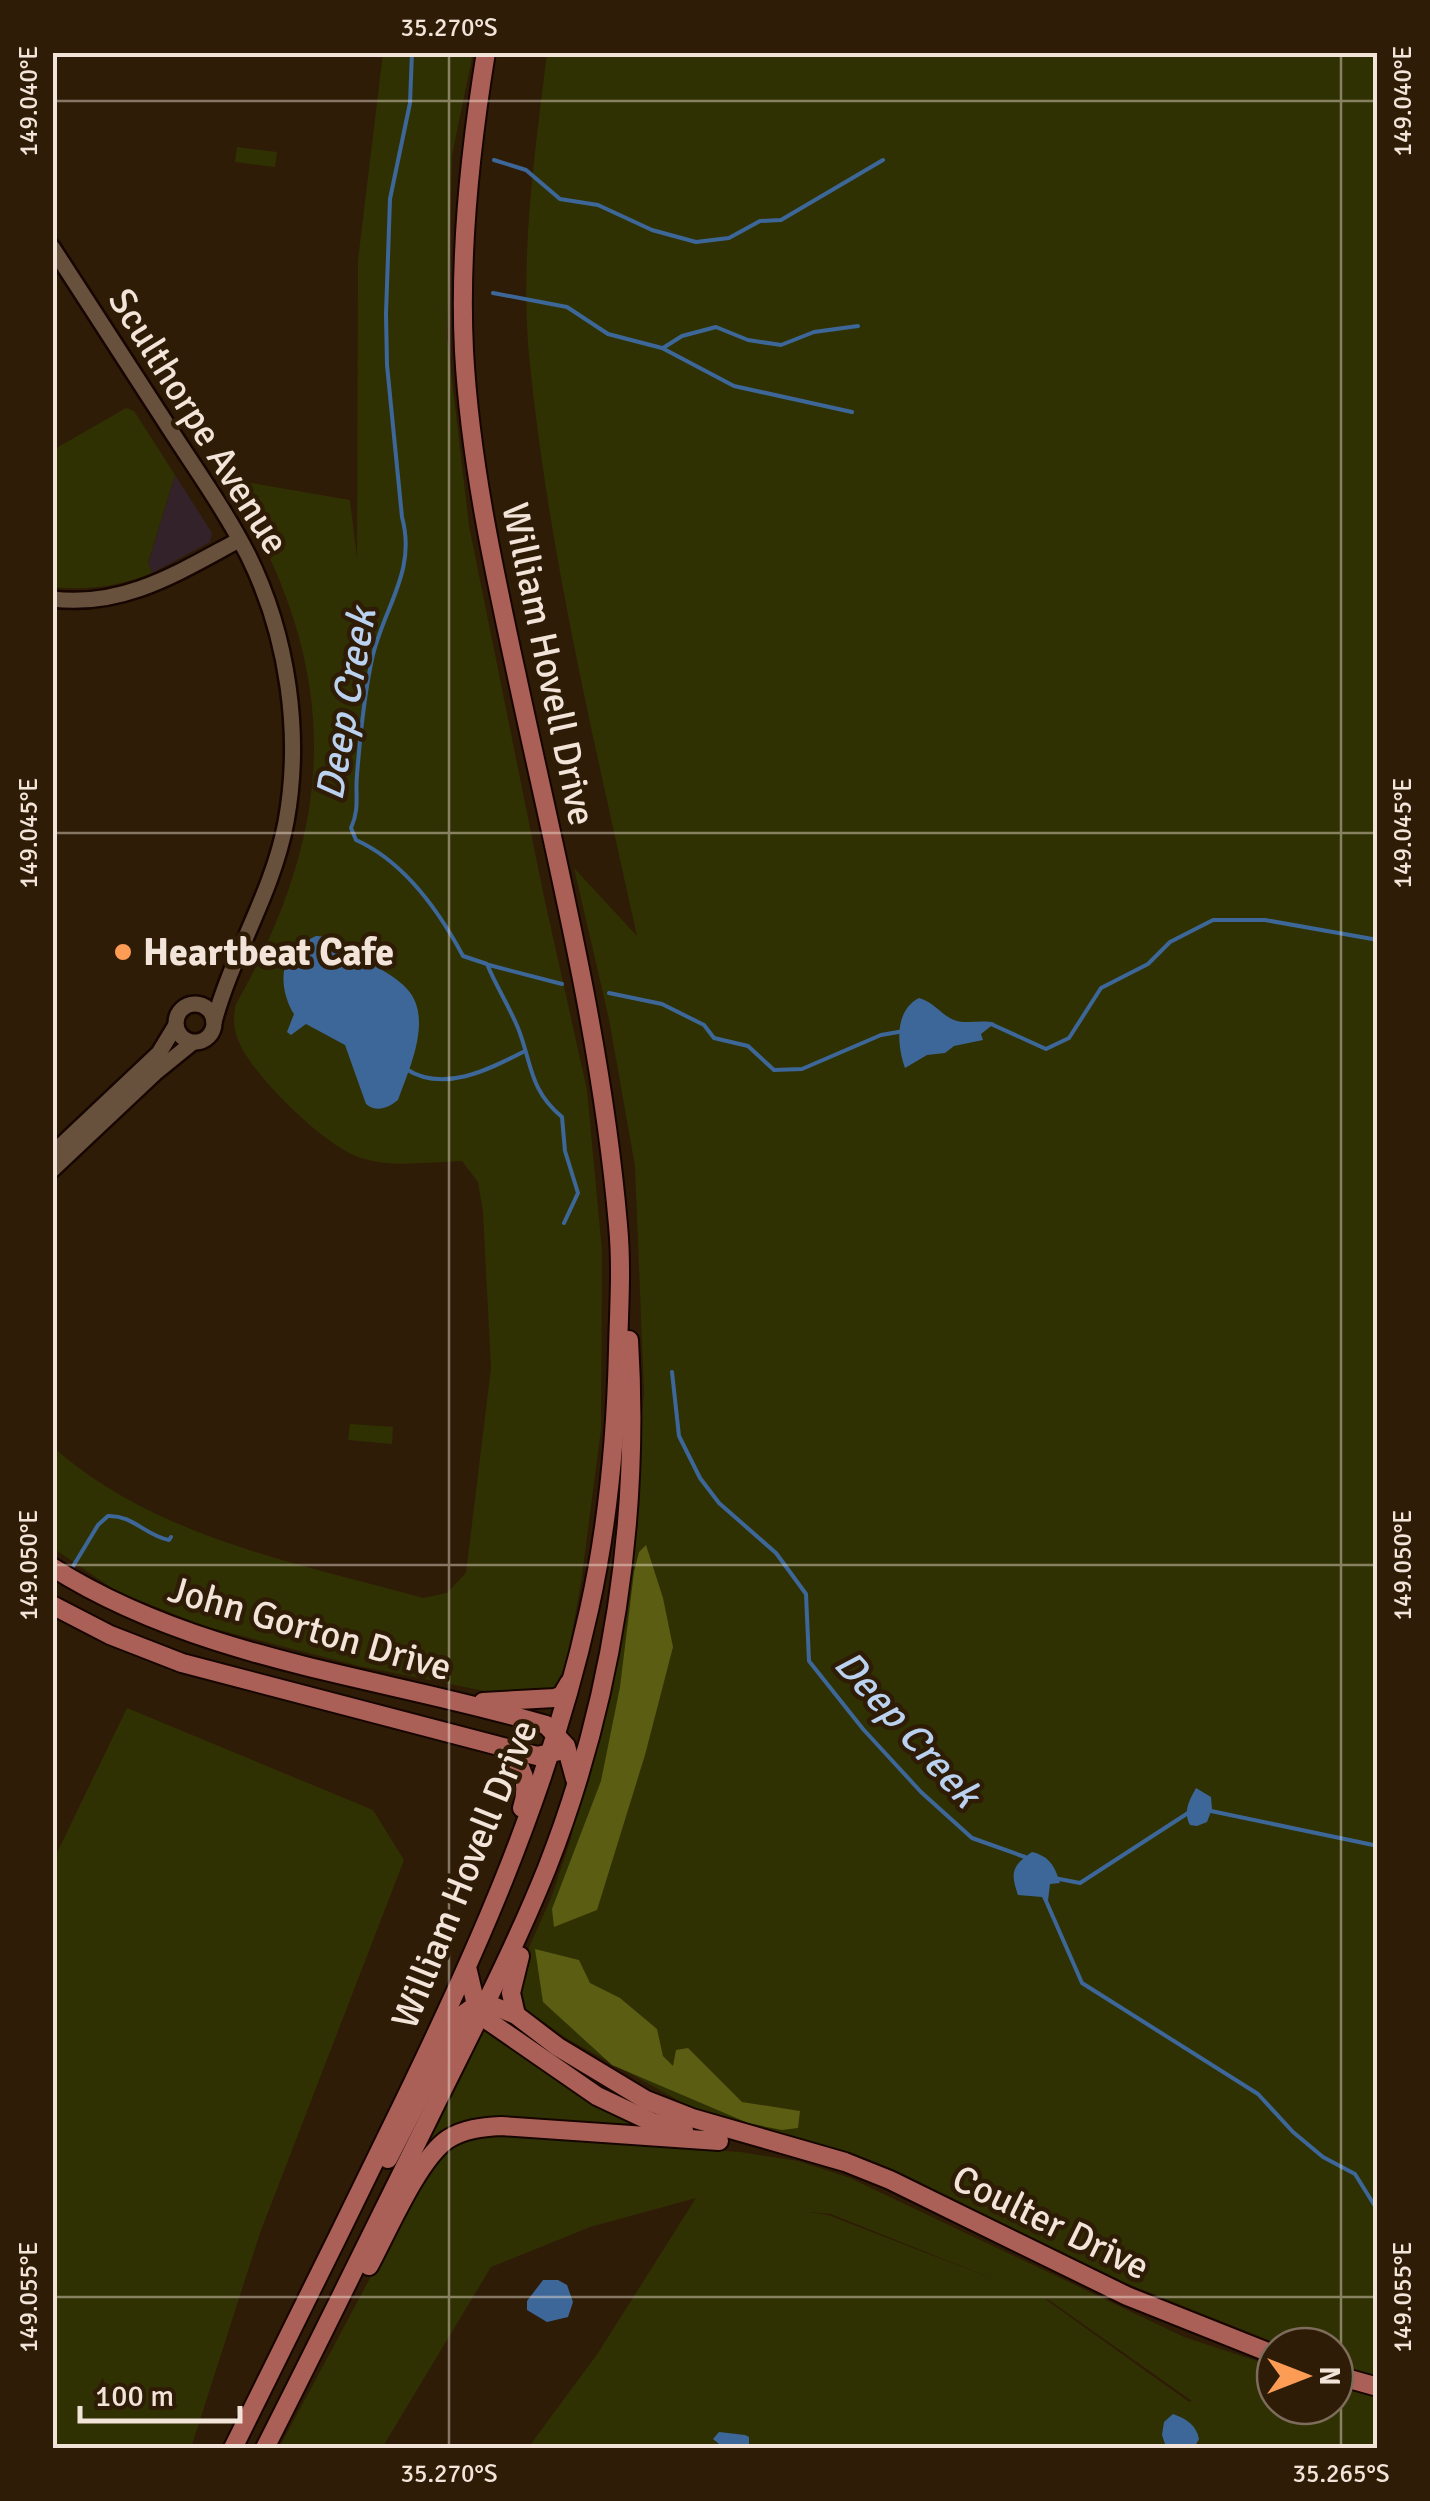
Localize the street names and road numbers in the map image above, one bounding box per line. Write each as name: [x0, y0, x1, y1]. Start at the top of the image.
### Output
street label: Sculthorpe Avenue: [98, 280, 299, 563]
street label: William Hovell Drive: [491, 499, 606, 830]
street label: John Gorton Drive: [163, 1566, 457, 1691]
street label: William Hovell Drive: [381, 1713, 548, 2035]
street label: Coulter Drive: [945, 2155, 1157, 2290]

